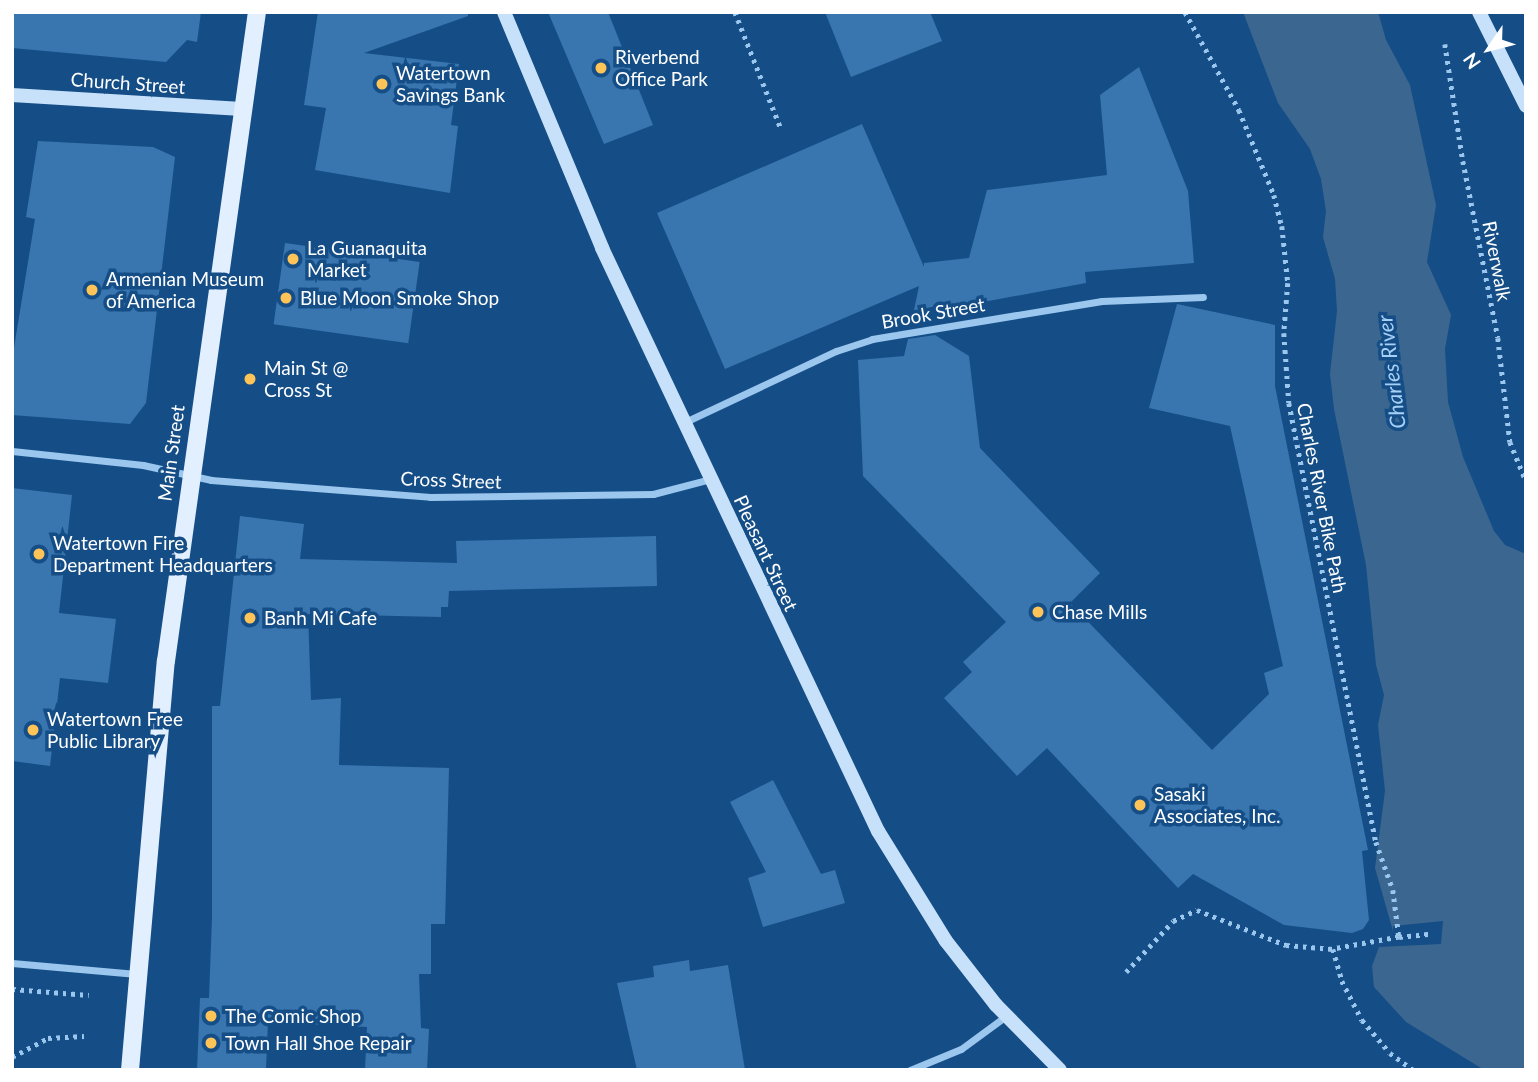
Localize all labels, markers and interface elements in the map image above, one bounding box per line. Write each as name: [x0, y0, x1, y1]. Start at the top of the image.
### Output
north arrow: [1454, 14, 1524, 84]
place label: Riverbend Office Park: [615, 46, 708, 90]
text: N: [1458, 49, 1485, 74]
marker: Riverbend Office Park: [593, 60, 609, 76]
place label: Watertown Savings Bank: [396, 62, 505, 106]
street label: Church Street: [70, 68, 186, 98]
marker: Watertown Savings Bank: [374, 76, 390, 92]
street label: Riverwalk: [1478, 219, 1516, 303]
place label: La Guanaquita Market: [307, 237, 427, 281]
marker: La Guanaquita Market: [285, 251, 301, 267]
place label: Armenian Museum of America: [106, 268, 264, 312]
marker: Armenian Museum of America: [84, 282, 100, 298]
place label: Blue Moon Smoke Shop: [300, 287, 499, 309]
marker: Blue Moon Smoke Shop: [278, 290, 294, 306]
street label: Brook Street: [879, 293, 987, 333]
water label: Charles River: [1372, 314, 1410, 430]
place label: Main St @ Cross St: [264, 357, 348, 401]
marker: Main St @ Cross St: [242, 371, 258, 387]
street label: Charles River Bike Path: [1292, 401, 1352, 595]
street label: Main Street: [153, 403, 189, 503]
street label: Cross Street: [400, 467, 502, 493]
street label: Pleasant Street: [729, 491, 803, 615]
place label: Watertown Fire Department Headquarters: [53, 532, 273, 576]
marker: Watertown Fire Department Headquarters: [31, 546, 47, 562]
place label: Chase Mills: [1052, 601, 1147, 623]
marker: Chase Mills: [1030, 604, 1046, 620]
place label: Banh Mi Cafe: [264, 607, 377, 629]
marker: Banh Mi Cafe: [242, 610, 258, 626]
place label: Watertown Free Public Library: [47, 708, 183, 752]
marker: Watertown Free Public Library: [25, 722, 41, 738]
place label: Sasaki Associates, Inc.: [1154, 783, 1281, 827]
marker: Sasaki Associates, Inc.: [1132, 797, 1148, 813]
place label: The Comic Shop: [225, 1005, 361, 1027]
marker: The Comic Shop: [203, 1008, 219, 1024]
place label: Town Hall Shoe Repair: [225, 1032, 412, 1054]
marker: Town Hall Shoe Repair: [203, 1035, 219, 1051]

